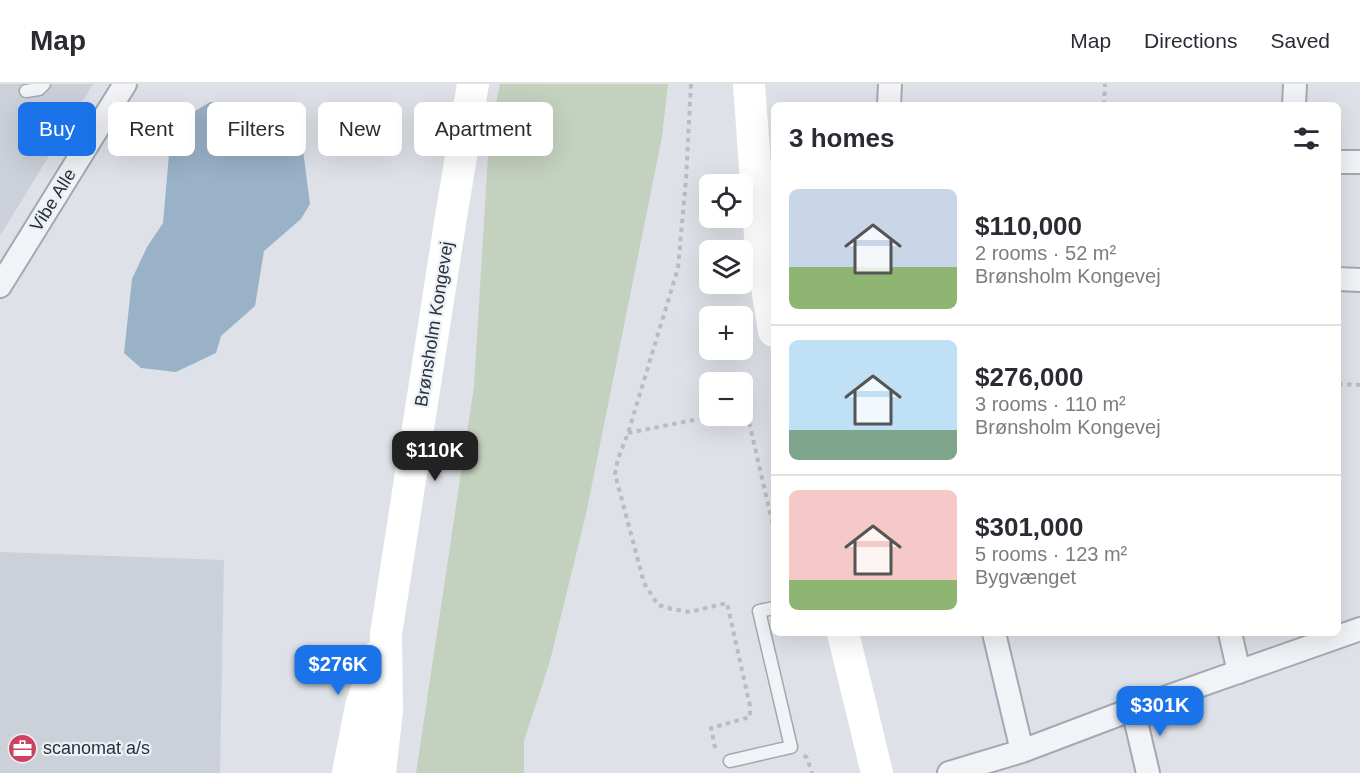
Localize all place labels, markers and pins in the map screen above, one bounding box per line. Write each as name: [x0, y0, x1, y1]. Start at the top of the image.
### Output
pin: $110K: [393, 431, 477, 482]
pin: $276K: [296, 645, 380, 696]
pin: $301K: [1118, 686, 1202, 737]
office icon: scanomat a/s: [6, 732, 38, 764]
place label: scanomat a/s: [43, 738, 150, 758]

